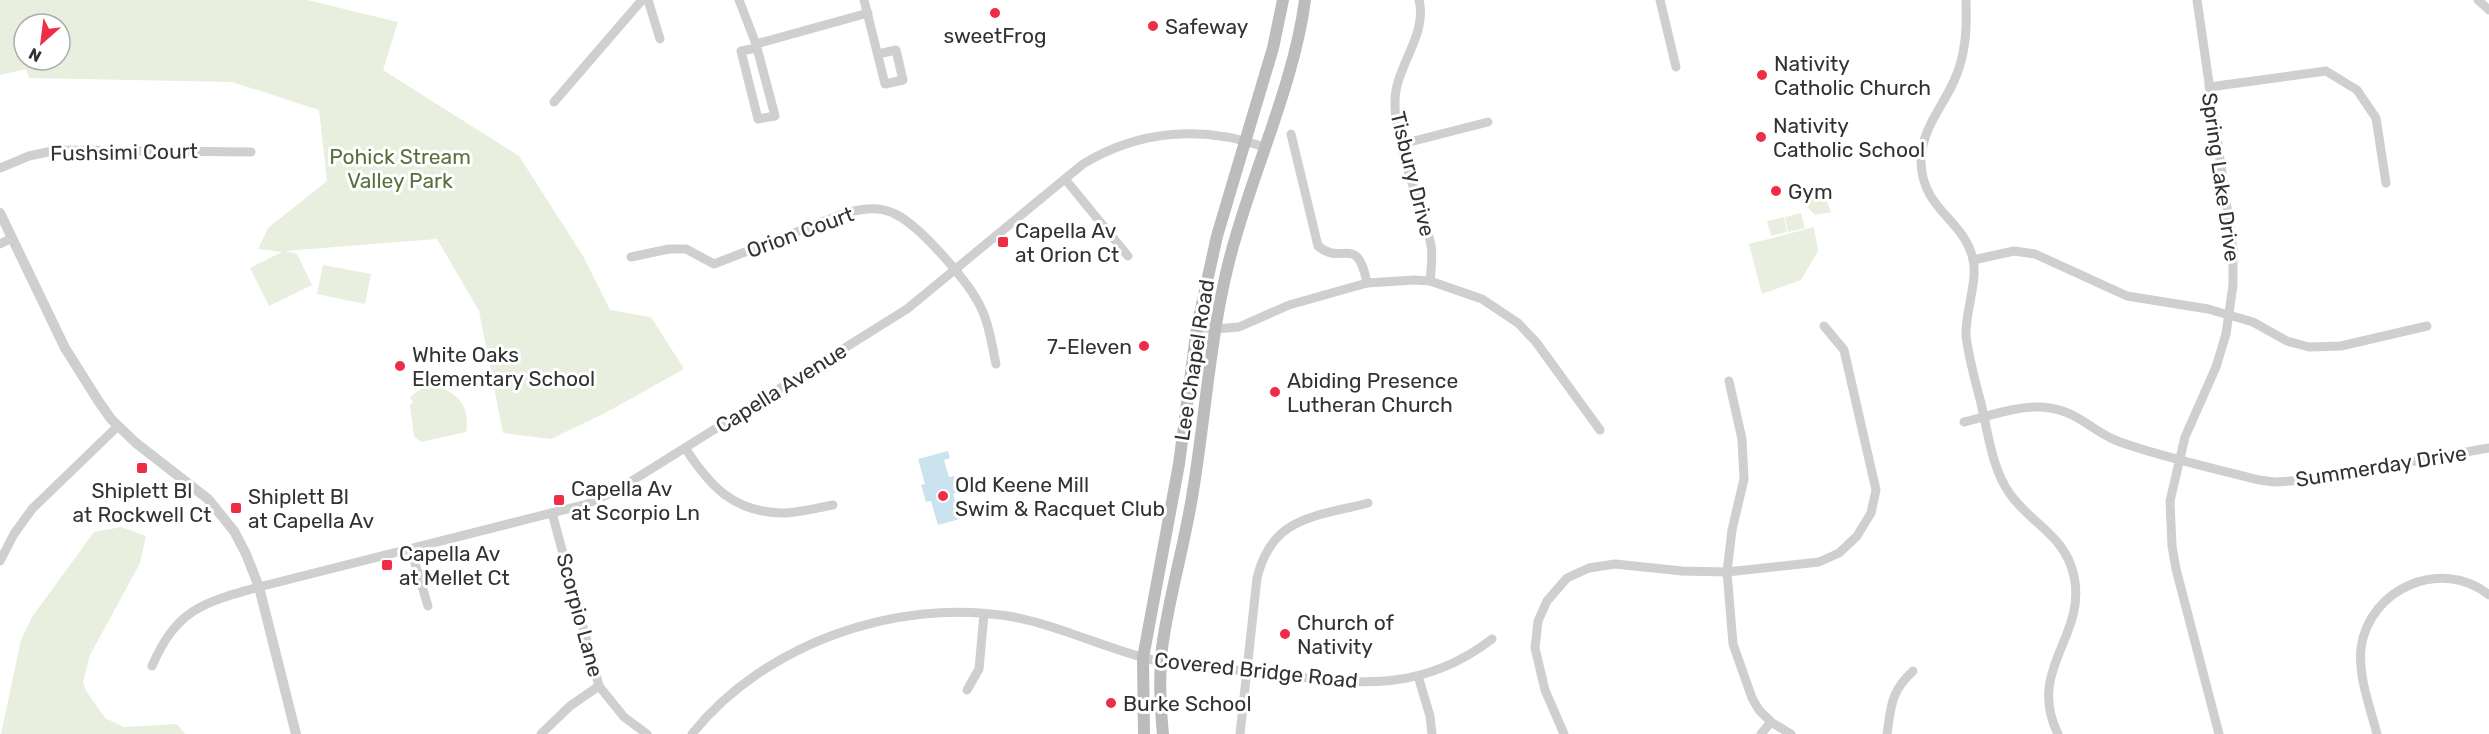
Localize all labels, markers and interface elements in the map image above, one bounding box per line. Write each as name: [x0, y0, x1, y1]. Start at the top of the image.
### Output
marker: sweetFrog: [988, 6, 1002, 20]
north arrow: [12, 12, 72, 72]
place label: Safeway: [1165, 14, 1249, 39]
marker: Safeway: [1146, 19, 1160, 33]
place label: sweetFrog: [944, 23, 1046, 48]
text: N: [26, 44, 45, 66]
place label: Nativity Catholic Church: [1774, 51, 1931, 100]
marker: Nativity Catholic Church: [1755, 68, 1769, 82]
street label: Spring Lake Drive: [2197, 91, 2245, 263]
street label: Tisbury Drive: [1385, 109, 1441, 239]
place label: Nativity Catholic School: [1773, 113, 1925, 162]
marker: Nativity Catholic School: [1754, 130, 1768, 144]
street label: Fushsimi Court: [50, 138, 198, 166]
park label: Pohick Stream Valley Park: [329, 144, 471, 193]
place label: Gym: [1788, 179, 1833, 204]
marker: Gym: [1769, 184, 1783, 198]
street label: Orion Court: [743, 201, 857, 263]
place label: Capella Av at Orion Ct: [1015, 218, 1119, 267]
marker: Capella Av at Orion Ct: [996, 235, 1010, 249]
street label: Lee Chapel Road: [1169, 278, 1219, 442]
place label: 7-Eleven: [1047, 334, 1132, 359]
street label: Capella Avenue: [711, 338, 851, 438]
marker: 7-Eleven: [1137, 339, 1151, 353]
place label: White Oaks Elementary School: [412, 342, 595, 391]
marker: White Oaks Elementary School: [393, 359, 407, 373]
place label: Abiding Presence Lutheran Church: [1287, 368, 1458, 417]
marker: Abiding Presence Lutheran Church: [1268, 385, 1282, 399]
street label: Summerday Drive: [2294, 440, 2468, 492]
marker: Shiplett Bl at Rockwell Ct: [135, 461, 149, 475]
place label: Old Keene Mill Swim & Racquet Club: [955, 472, 1165, 521]
place label: Capella Av at Scorpio Ln: [571, 476, 700, 525]
place label: Shiplett Bl at Rockwell Ct: [73, 478, 211, 527]
place label: Shiplett Bl at Capella Av: [248, 484, 374, 533]
marker: Old Keene Mill Swim & Racquet Club: [936, 489, 950, 503]
marker: Capella Av at Scorpio Ln: [552, 493, 566, 507]
marker: Shiplett Bl at Capella Av: [229, 501, 243, 515]
place label: Capella Av at Mellet Ct: [399, 541, 510, 590]
street label: Scorpio Lane: [551, 550, 609, 680]
marker: Capella Av at Mellet Ct: [380, 558, 394, 572]
place label: Church of Nativity: [1297, 610, 1394, 659]
marker: Church of Nativity: [1278, 627, 1292, 641]
street label: Covered Bridge Road: [1153, 647, 1359, 693]
place label: Burke School: [1123, 691, 1252, 716]
marker: Burke School: [1104, 696, 1118, 710]

